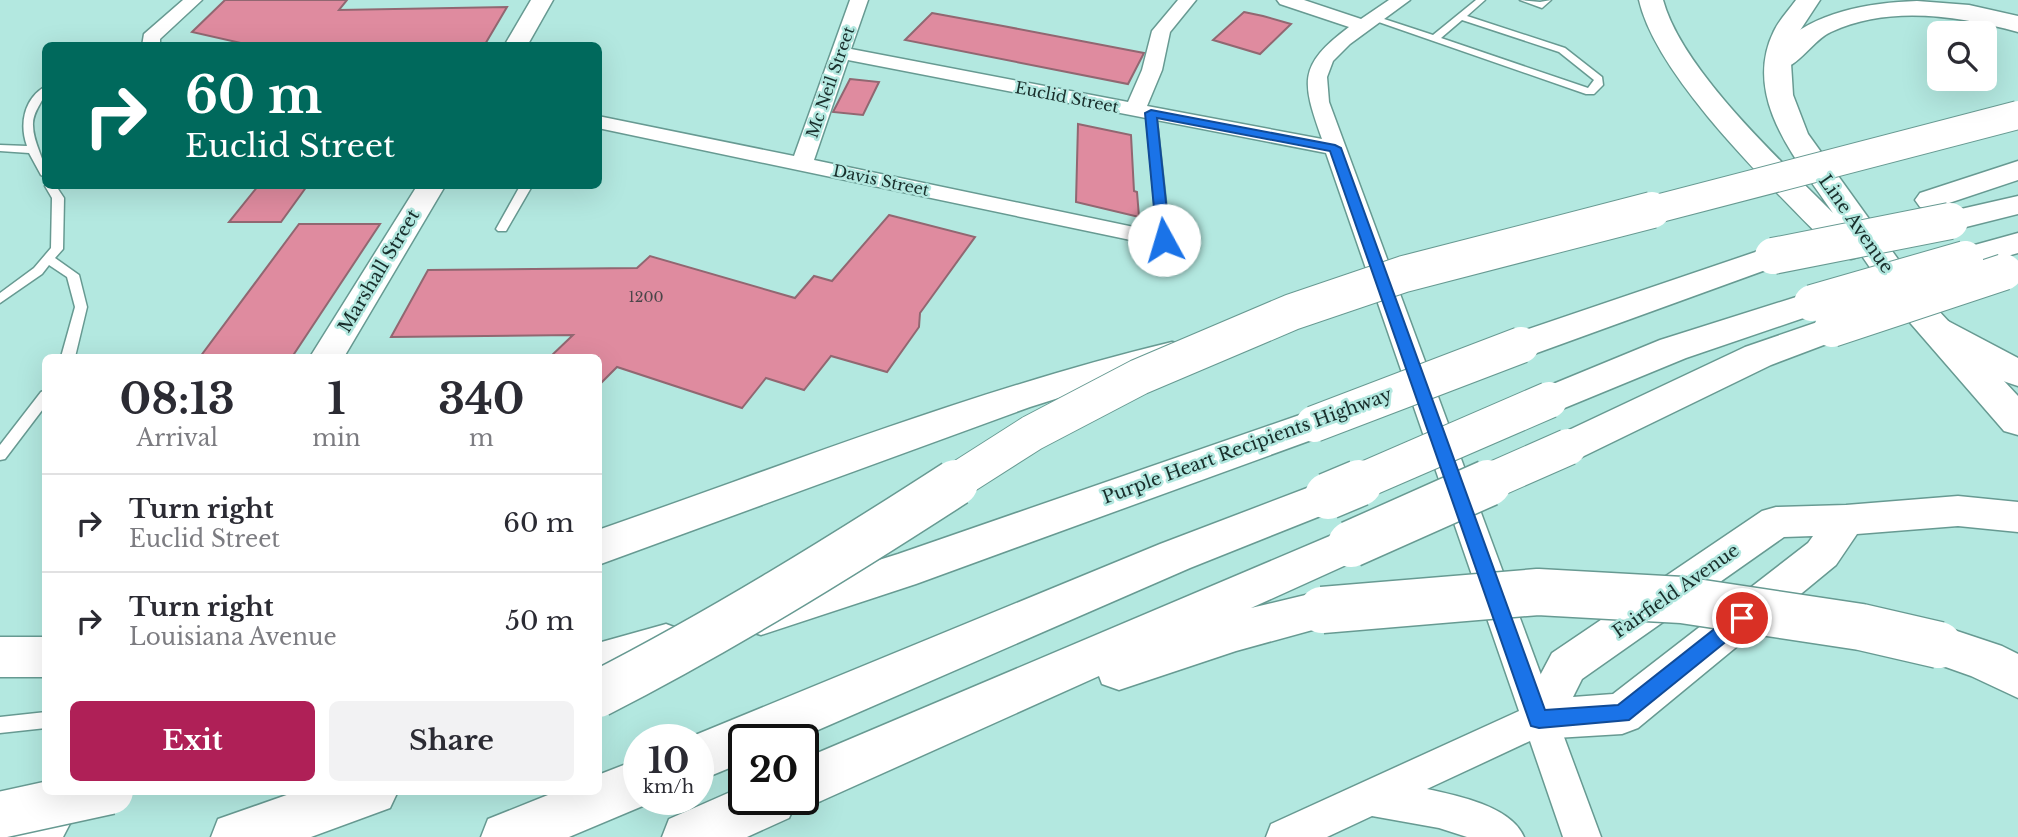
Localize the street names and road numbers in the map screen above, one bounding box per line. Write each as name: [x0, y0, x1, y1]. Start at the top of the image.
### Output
street label: Mc Neil Street: [802, 24, 858, 140]
street label: Euclid Street: [1014, 77, 1120, 117]
street label: Davis Street: [831, 160, 931, 200]
street label: Line Avenue: [1814, 171, 1898, 277]
street label: Marshall Street: [334, 205, 425, 337]
street label: Purple Heart Recipients Highway: [1099, 383, 1395, 509]
street label: Fairfield Avenue: [1609, 539, 1743, 643]

